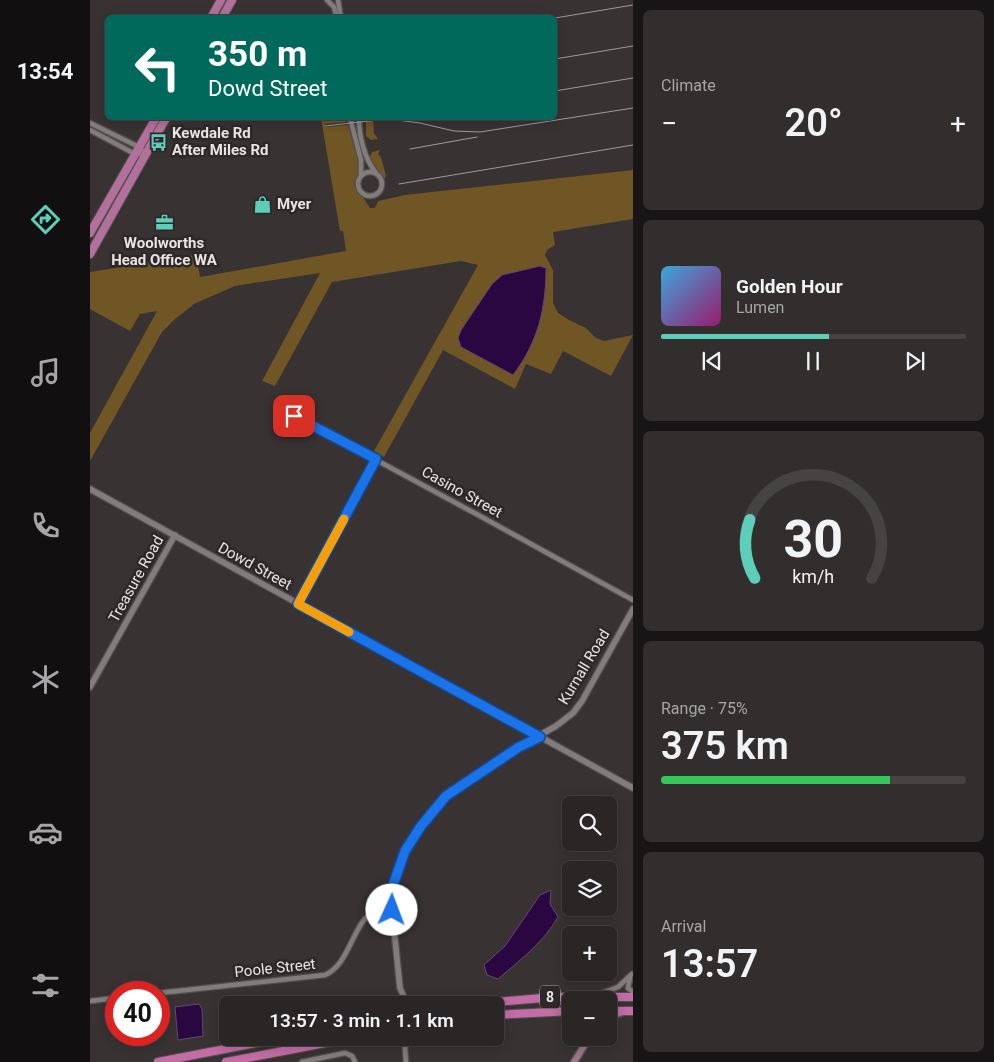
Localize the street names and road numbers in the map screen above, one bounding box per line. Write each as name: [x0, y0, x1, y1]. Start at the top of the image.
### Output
street label: Casino Street: [419, 462, 506, 522]
street label: Treasure Road: [105, 532, 167, 626]
street label: Dowd Street: [215, 538, 295, 594]
street label: Kurnall Road: [555, 626, 613, 708]
street label: Poole Street: [234, 955, 316, 981]
road number: 8: [540, 986, 560, 1009]

